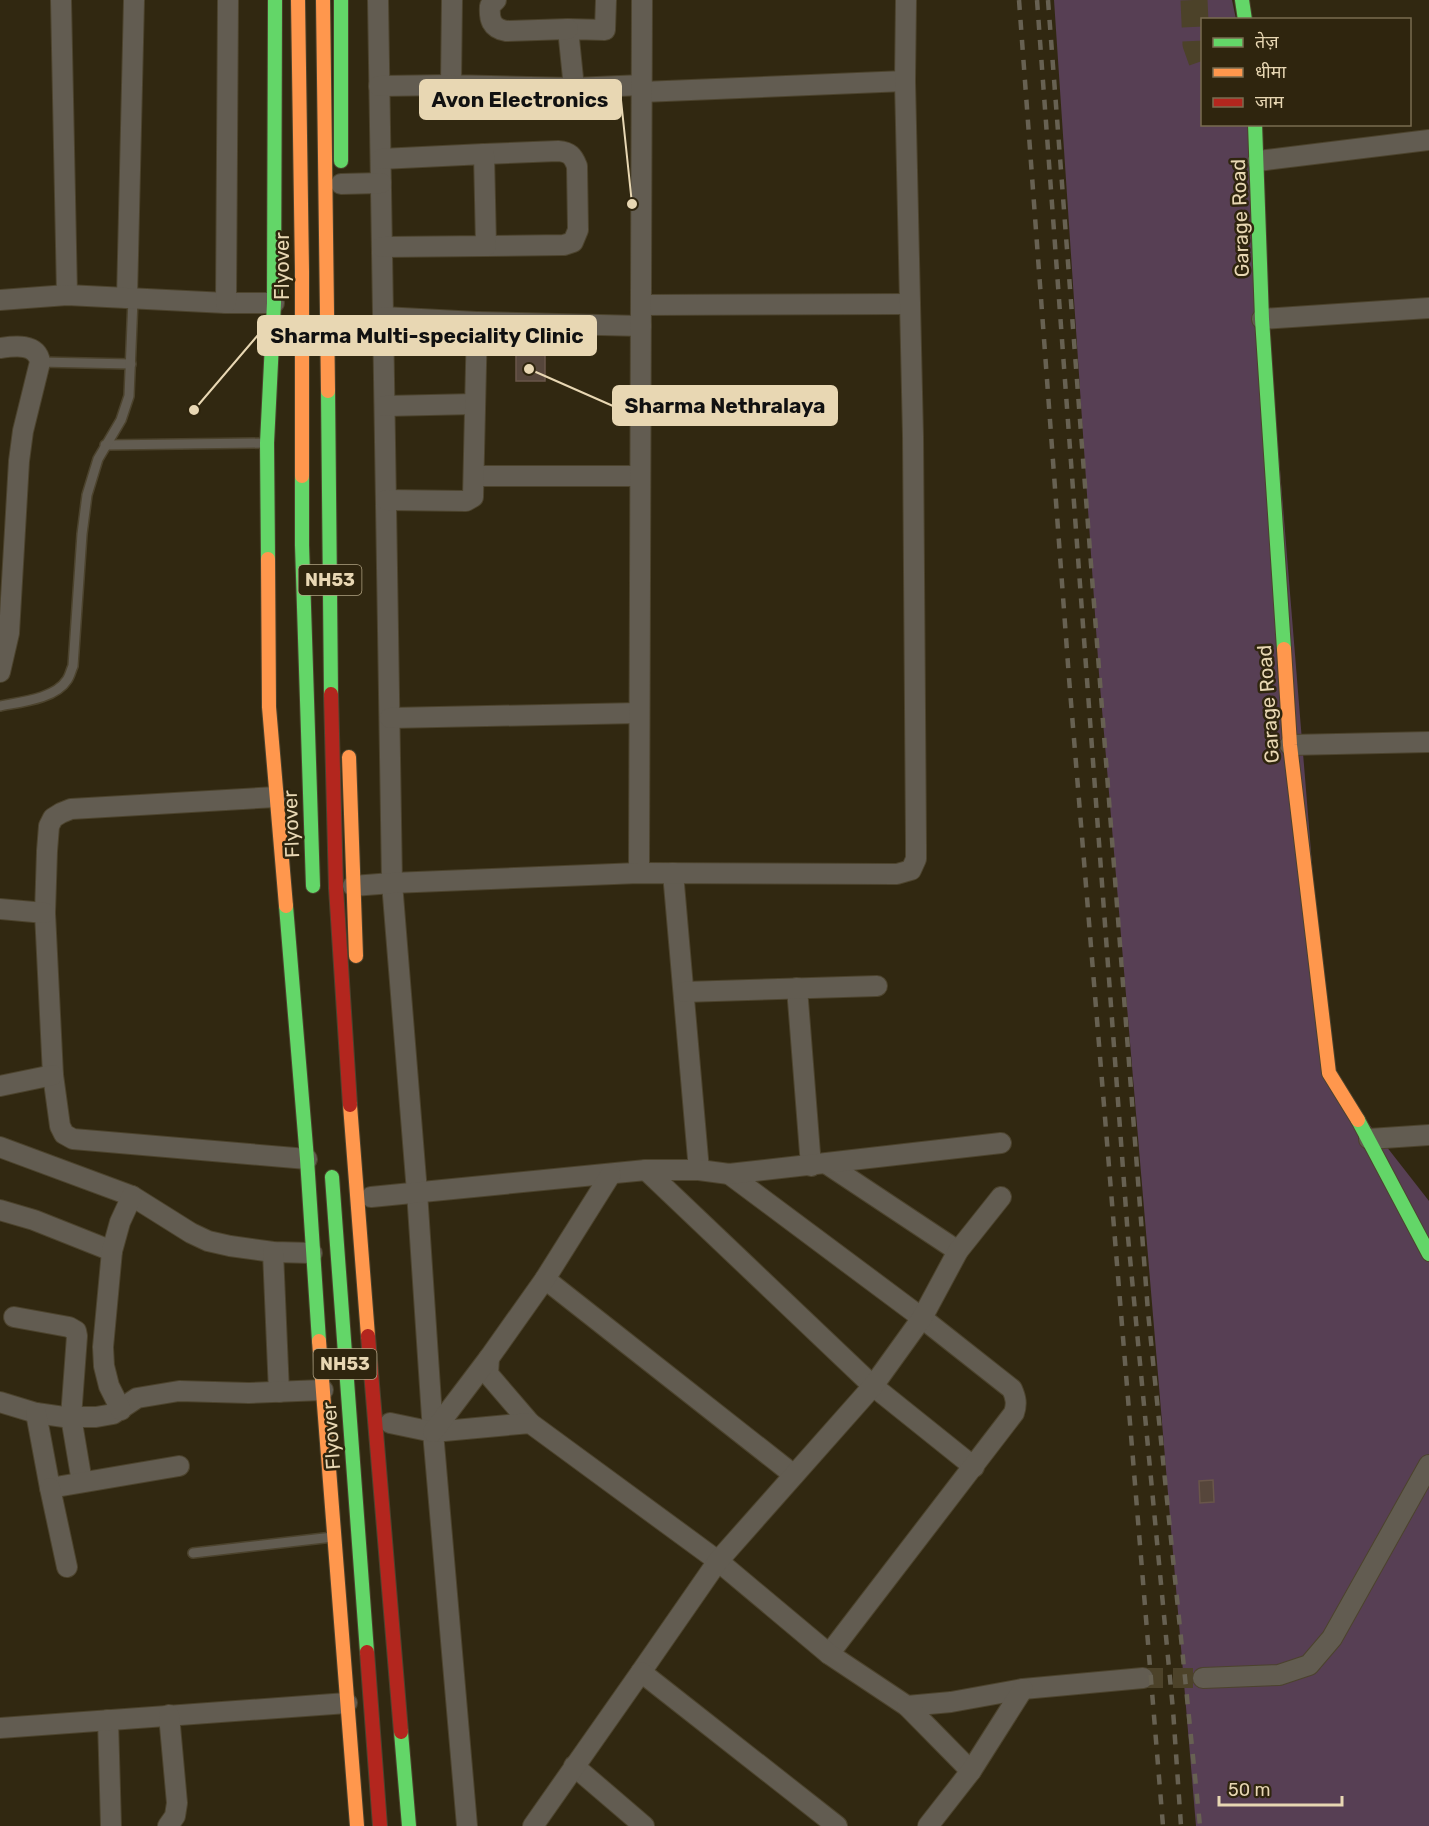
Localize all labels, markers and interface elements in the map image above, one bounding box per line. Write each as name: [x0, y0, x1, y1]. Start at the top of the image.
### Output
legend: [1201, 18, 1411, 126]
text: तेज़: [1255, 31, 1279, 53]
text: धीमा: [1255, 61, 1286, 83]
callout: Avon Electronics: [420, 80, 621, 119]
text: Avon Electronics: [431, 87, 609, 112]
text: जाम: [1255, 91, 1285, 113]
street label: Garage Road: [1226, 158, 1254, 278]
street label: Flyover: [270, 232, 294, 300]
callout: Sharma Multi-speciality Clinic: [258, 316, 596, 355]
text: Sharma Multi-speciality Clinic: [270, 323, 584, 348]
callout: Sharma Nethralaya: [613, 386, 837, 425]
text: Sharma Nethralaya: [625, 393, 825, 418]
road number: NH53: [298, 565, 362, 595]
street label: Garage Road: [1252, 644, 1284, 764]
street label: Flyover: [278, 789, 304, 858]
road number: NH53: [314, 1349, 376, 1379]
street label: Flyover: [317, 1401, 345, 1471]
scale bar: [1219, 1769, 1342, 1807]
text: 50 m: [1228, 1779, 1271, 1801]

